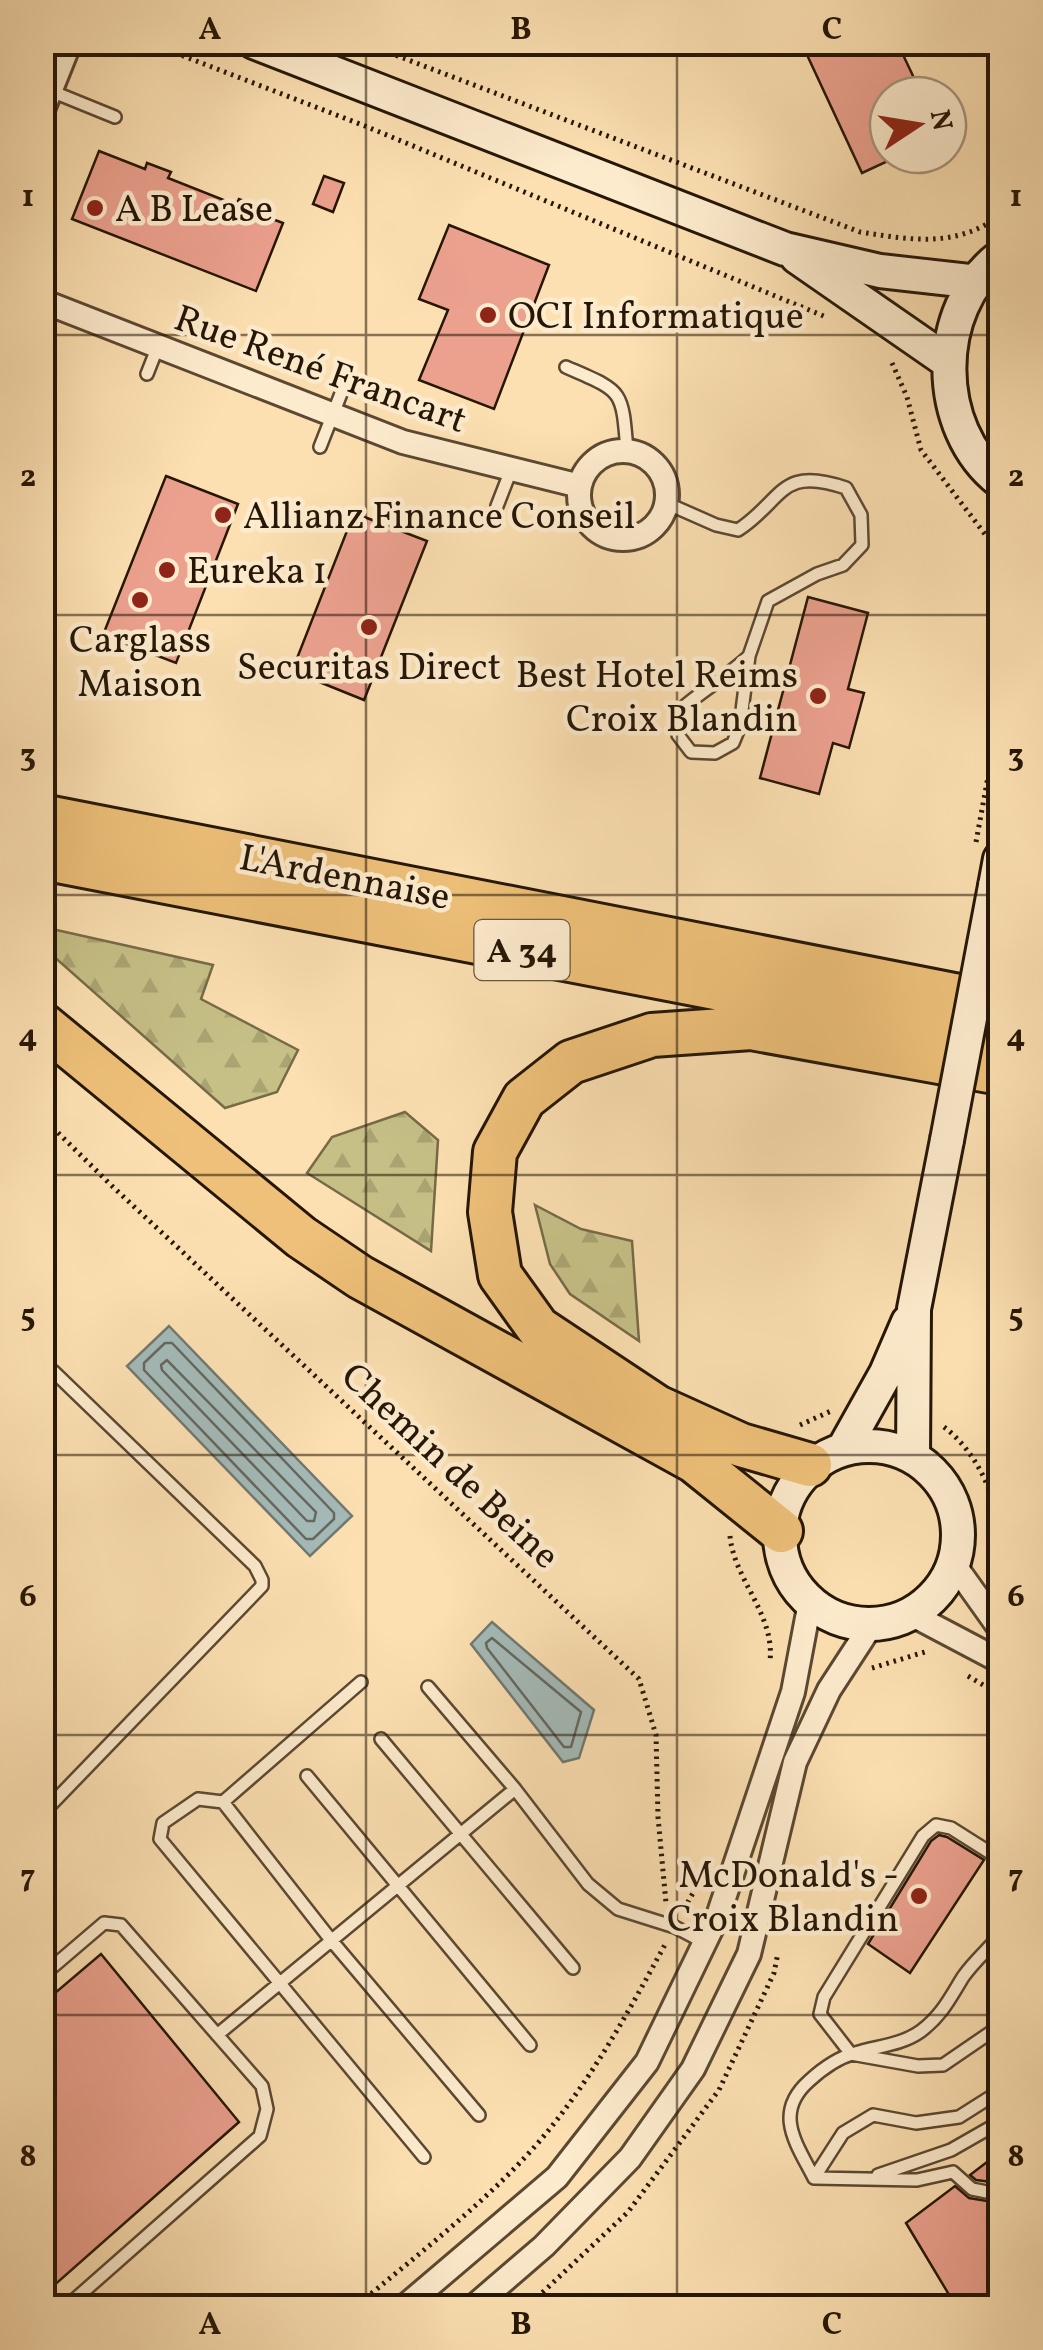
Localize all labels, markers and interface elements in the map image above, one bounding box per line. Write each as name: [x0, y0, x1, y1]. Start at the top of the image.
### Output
text: A: [199, 9, 222, 53]
text: B: [510, 9, 532, 53]
text: C: [822, 9, 842, 53]
north arrow: [868, 75, 968, 175]
text: N: [919, 106, 961, 134]
text: 1: [22, 176, 34, 220]
text: 1: [1010, 176, 1022, 220]
place label: A B Lease: [115, 185, 273, 238]
marker: A B Lease: [84, 197, 106, 219]
place label: OCI Informatique: [508, 292, 804, 345]
street label: Rue René Francart: [166, 294, 473, 449]
marker: OCI Informatique: [477, 304, 499, 326]
text: 2: [20, 456, 36, 500]
text: 2: [1008, 456, 1024, 500]
place label: Allianz Finance Conseil: [243, 492, 635, 545]
marker: Allianz Finance Conseil: [212, 504, 234, 526]
place label: Eureka 1: [187, 547, 327, 600]
marker: Eureka 1: [156, 559, 178, 581]
marker: Carglass Maison: [129, 589, 151, 611]
place label: Carglass Maison: [69, 616, 211, 713]
marker: Securitas Direct: [358, 616, 380, 638]
place label: Securitas Direct: [237, 643, 501, 696]
place label: Best Hotel Reims Croix Blandin: [516, 651, 798, 748]
marker: Best Hotel Reims Croix Blandin: [807, 685, 829, 707]
text: 3: [20, 736, 36, 780]
text: 3: [1008, 736, 1024, 780]
street label: L'Ardennaise: [235, 833, 454, 926]
road number: A 34: [474, 920, 570, 980]
text: 4: [18, 1016, 38, 1060]
text: 4: [1006, 1016, 1026, 1060]
text: 5: [20, 1296, 36, 1340]
text: 5: [1008, 1296, 1024, 1340]
street label: Chemin de Beine: [328, 1352, 570, 1583]
text: 6: [19, 1576, 37, 1620]
text: 6: [1007, 1576, 1025, 1620]
place label: McDonald's - Croix Blandin: [667, 1851, 899, 1948]
text: 7: [20, 1856, 36, 1900]
text: 7: [1008, 1856, 1024, 1900]
marker: McDonald's - Croix Blandin: [908, 1885, 930, 1907]
text: 8: [19, 2136, 37, 2180]
text: 8: [1007, 2136, 1025, 2180]
text: A: [199, 2304, 222, 2348]
text: B: [510, 2304, 532, 2348]
text: C: [822, 2304, 842, 2348]

